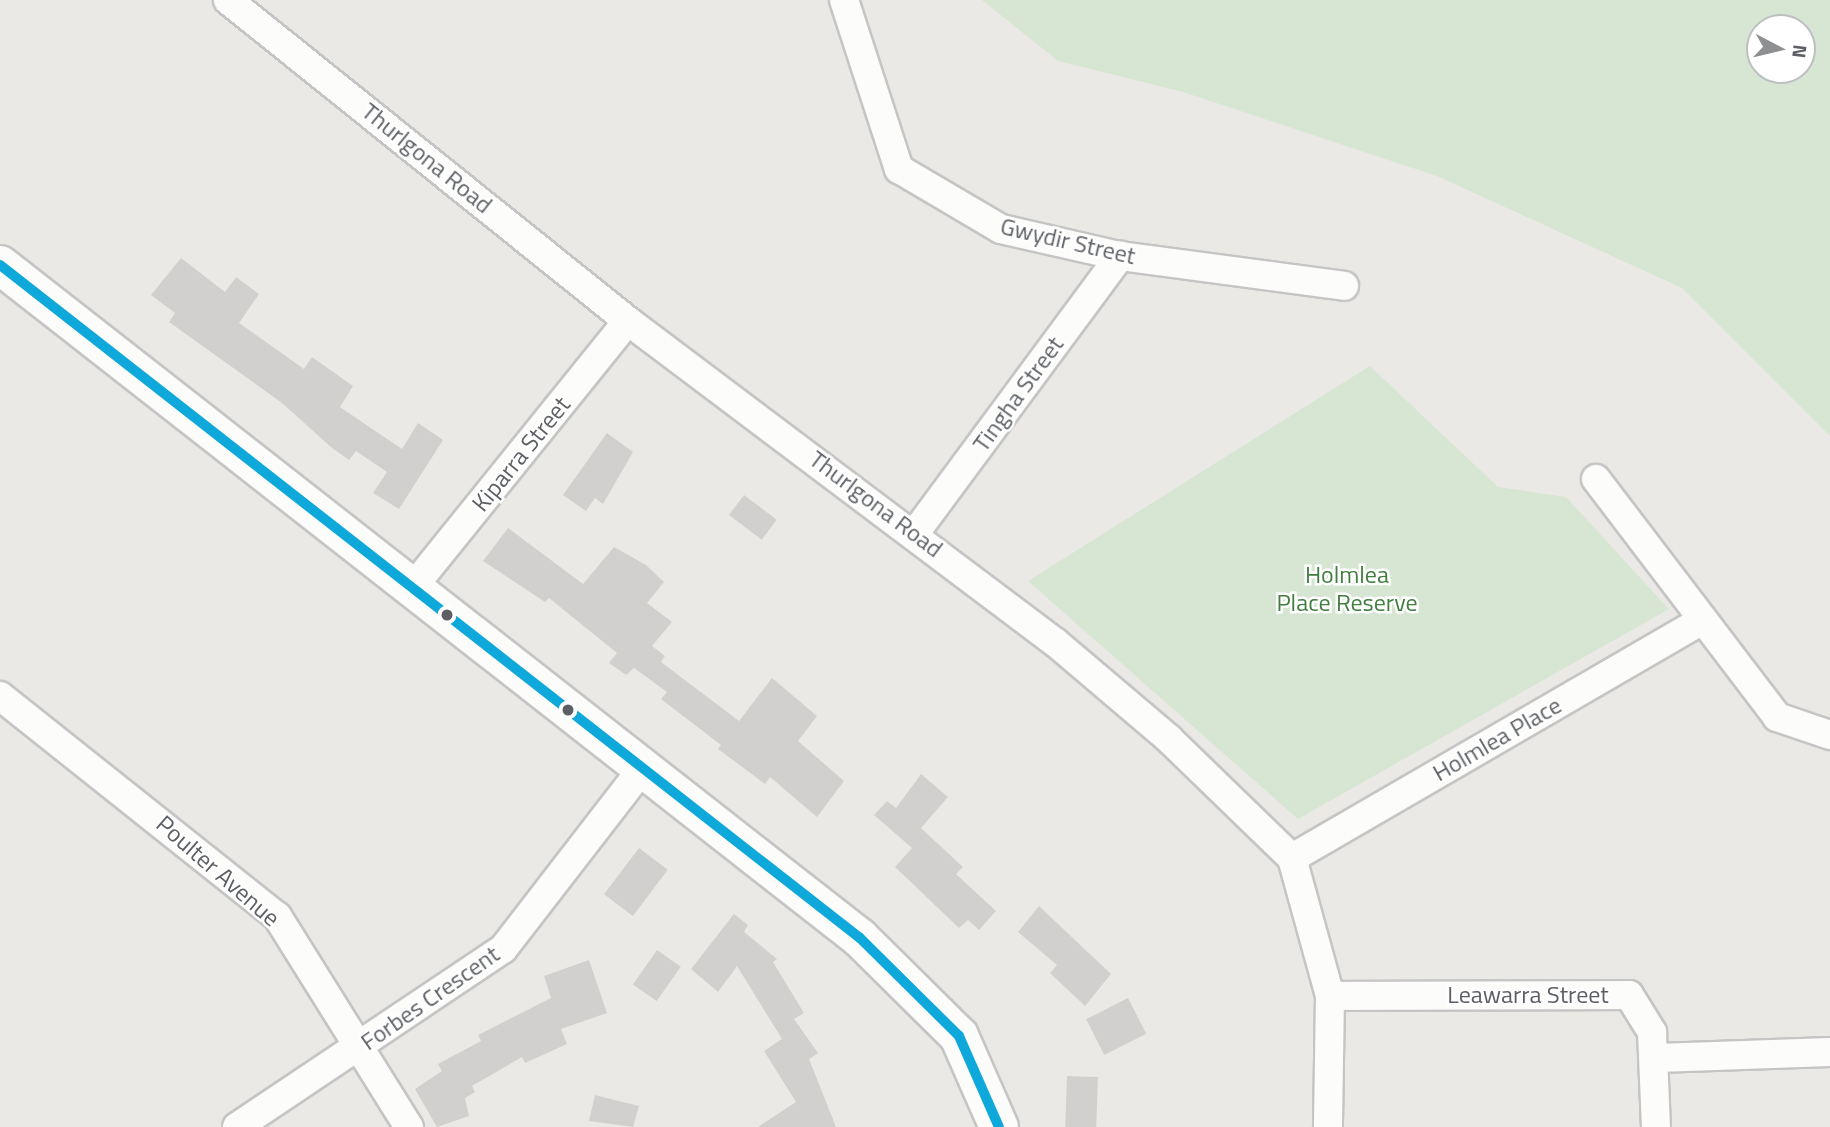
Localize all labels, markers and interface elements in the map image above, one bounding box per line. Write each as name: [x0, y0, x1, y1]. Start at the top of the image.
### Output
north arrow: [1746, 14, 1816, 84]
text: N: [1785, 43, 1816, 60]
street label: Thurlgona Road: [356, 97, 498, 219]
street label: Gwydir Street: [998, 211, 1138, 271]
street label: Tingha Street: [967, 331, 1069, 457]
street label: Kiparra Street: [466, 391, 576, 517]
street label: Thurlgona Road: [804, 445, 948, 563]
park label: Holmlea Place Reserve: [1276, 561, 1418, 617]
unlabelled marker: [440, 608, 454, 622]
street label: Holmlea Place: [1428, 691, 1566, 787]
unlabelled marker: [561, 703, 575, 717]
street label: Poulter Avenue: [150, 810, 286, 932]
street label: Forbes Crescent: [355, 940, 505, 1056]
street label: Leawarra Street: [1447, 981, 1609, 1009]

